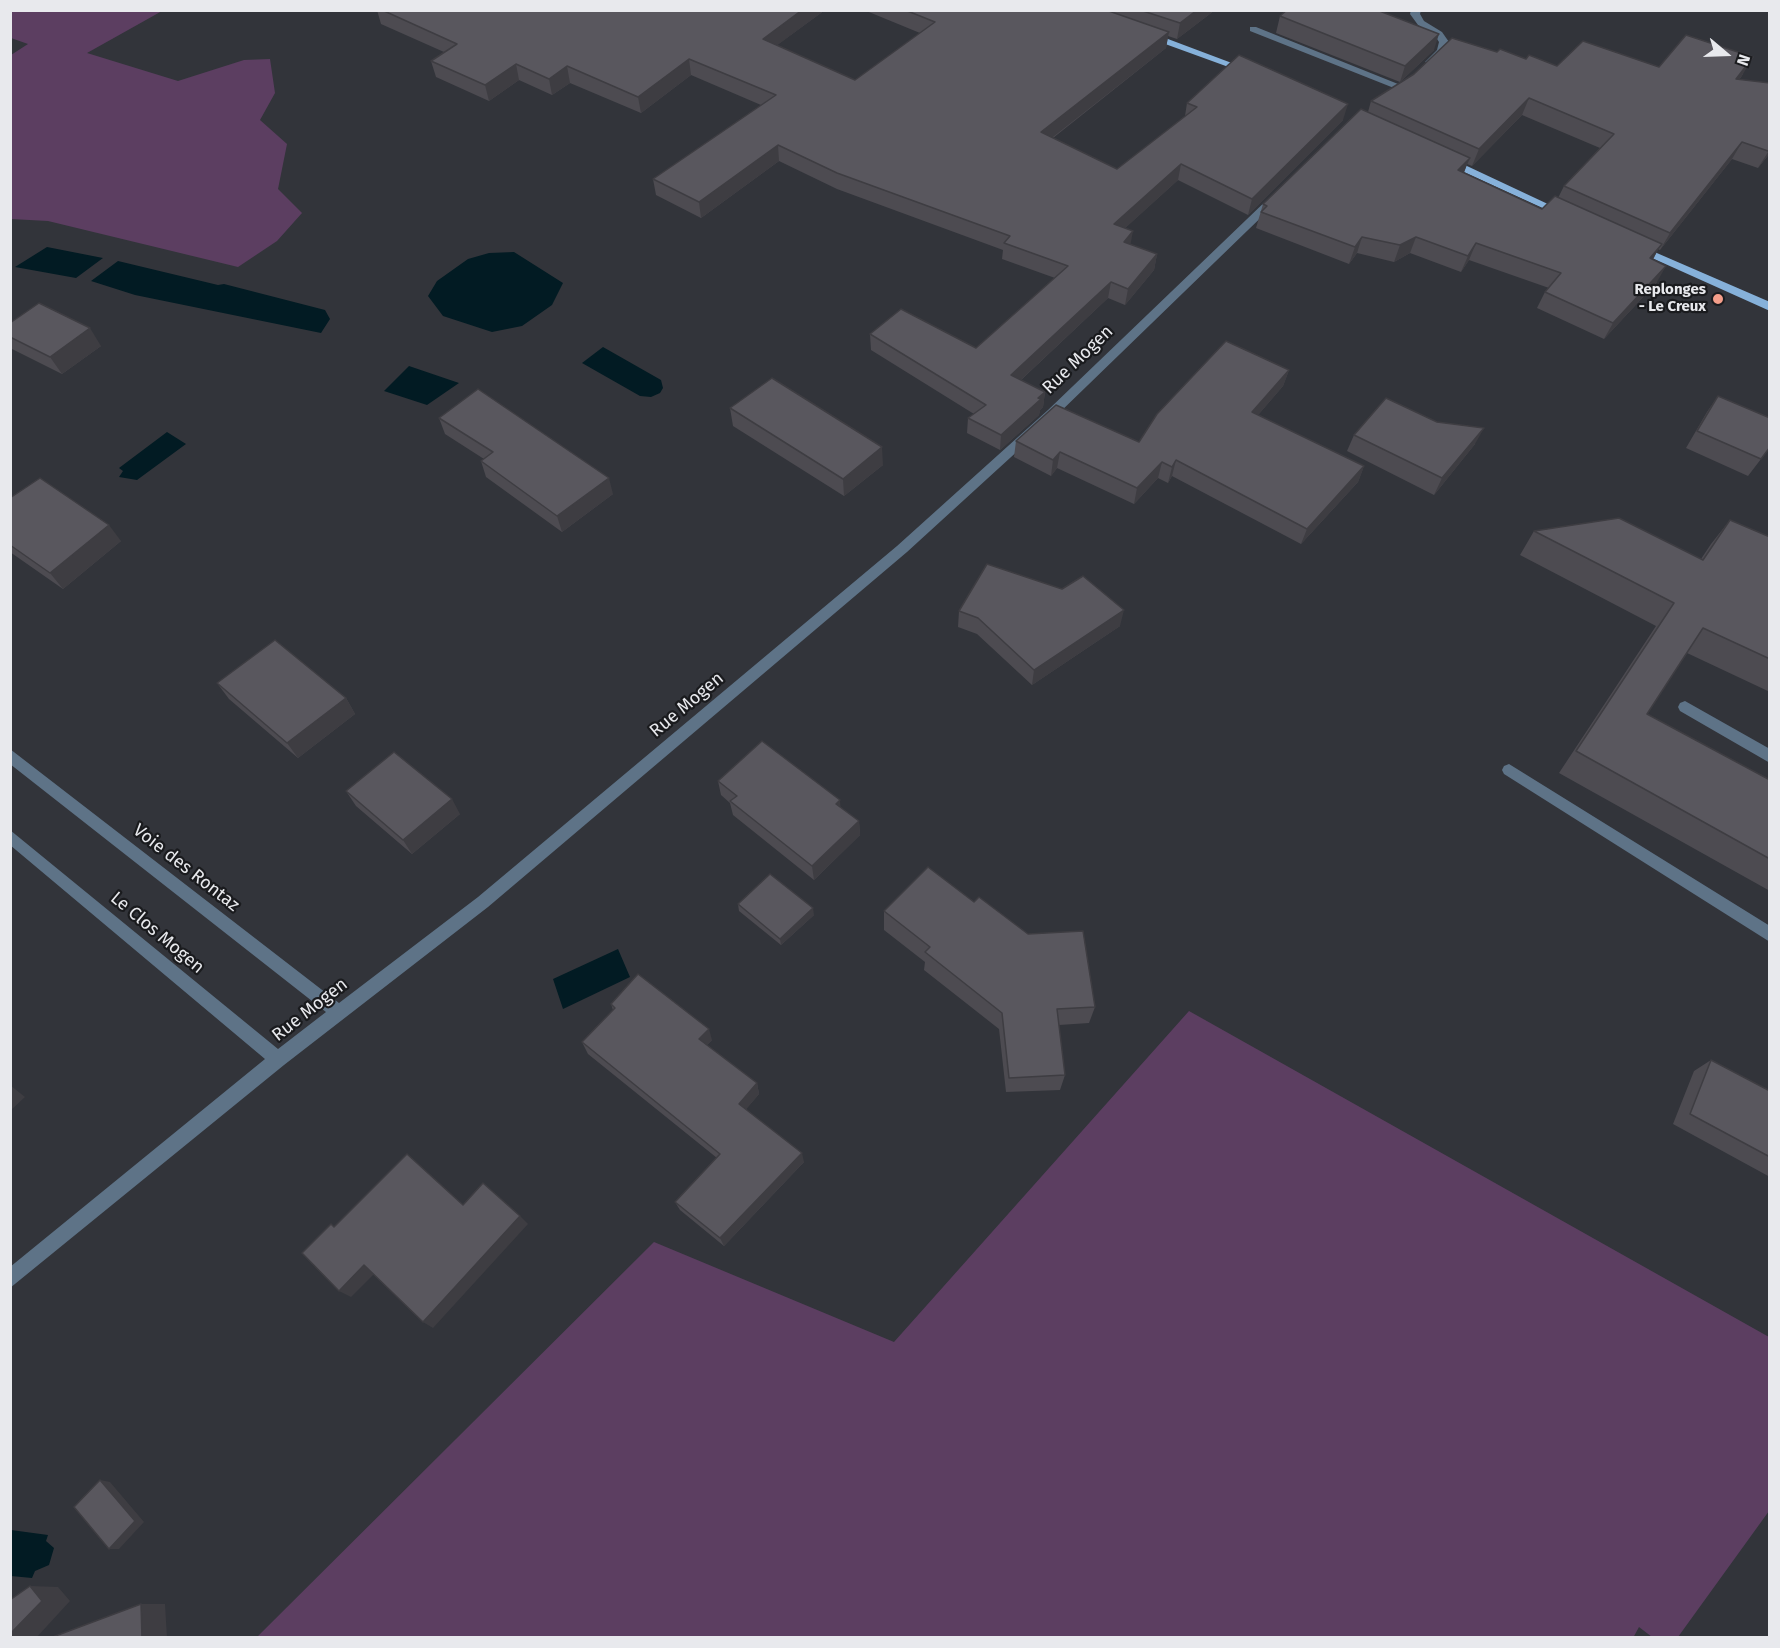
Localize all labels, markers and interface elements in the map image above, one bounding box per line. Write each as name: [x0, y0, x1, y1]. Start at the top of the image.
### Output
north arrow: [1696, 24, 1756, 84]
text: N: [1733, 52, 1754, 68]
place label: Replonges - Le Creux: [1634, 281, 1706, 316]
marker: Replonges - Le Creux: [1711, 292, 1725, 306]
street label: Rue Mogen: [1038, 321, 1118, 399]
street label: Rue Mogen: [646, 668, 728, 742]
street label: Voie des Rontaz: [128, 820, 244, 916]
street label: Le Clos Mogen: [106, 888, 208, 978]
street label: Rue Mogen: [268, 974, 352, 1046]

